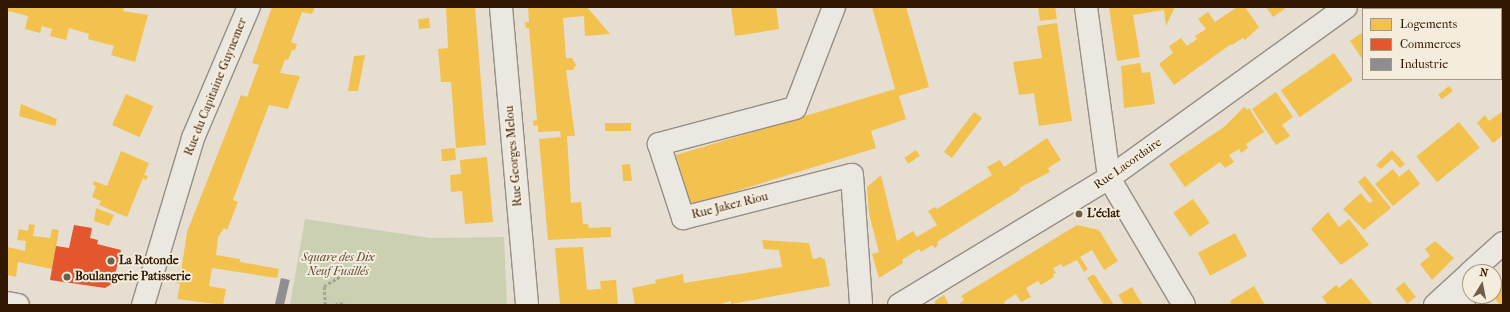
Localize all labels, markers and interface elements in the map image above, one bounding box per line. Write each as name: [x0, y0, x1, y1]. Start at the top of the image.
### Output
legend: [1362, 8, 1502, 80]
street label: Rue du Capitaine Guynemer: [182, 16, 250, 158]
text: Logements: [1400, 17, 1457, 31]
text: Commerces: [1400, 37, 1461, 51]
text: Industrie: [1400, 57, 1448, 71]
street label: Rue Georges Melou: [502, 105, 526, 207]
street label: Rue Lacordaire: [1091, 135, 1165, 193]
street label: Rue Jakez Riou: [690, 190, 770, 222]
place label: L'éclat: [1087, 207, 1120, 221]
marker: L'éclat: [1074, 209, 1084, 219]
park label: Square des Dix Neuf Fusillés: [302, 251, 374, 279]
place label: La Rotonde: [119, 254, 179, 268]
marker: La Rotonde: [106, 256, 116, 266]
north arrow: [1462, 264, 1502, 304]
text: N: [1479, 266, 1489, 280]
place label: Boulangerie Patisserie: [75, 270, 191, 284]
marker: Boulangerie Patisserie: [62, 272, 72, 282]

